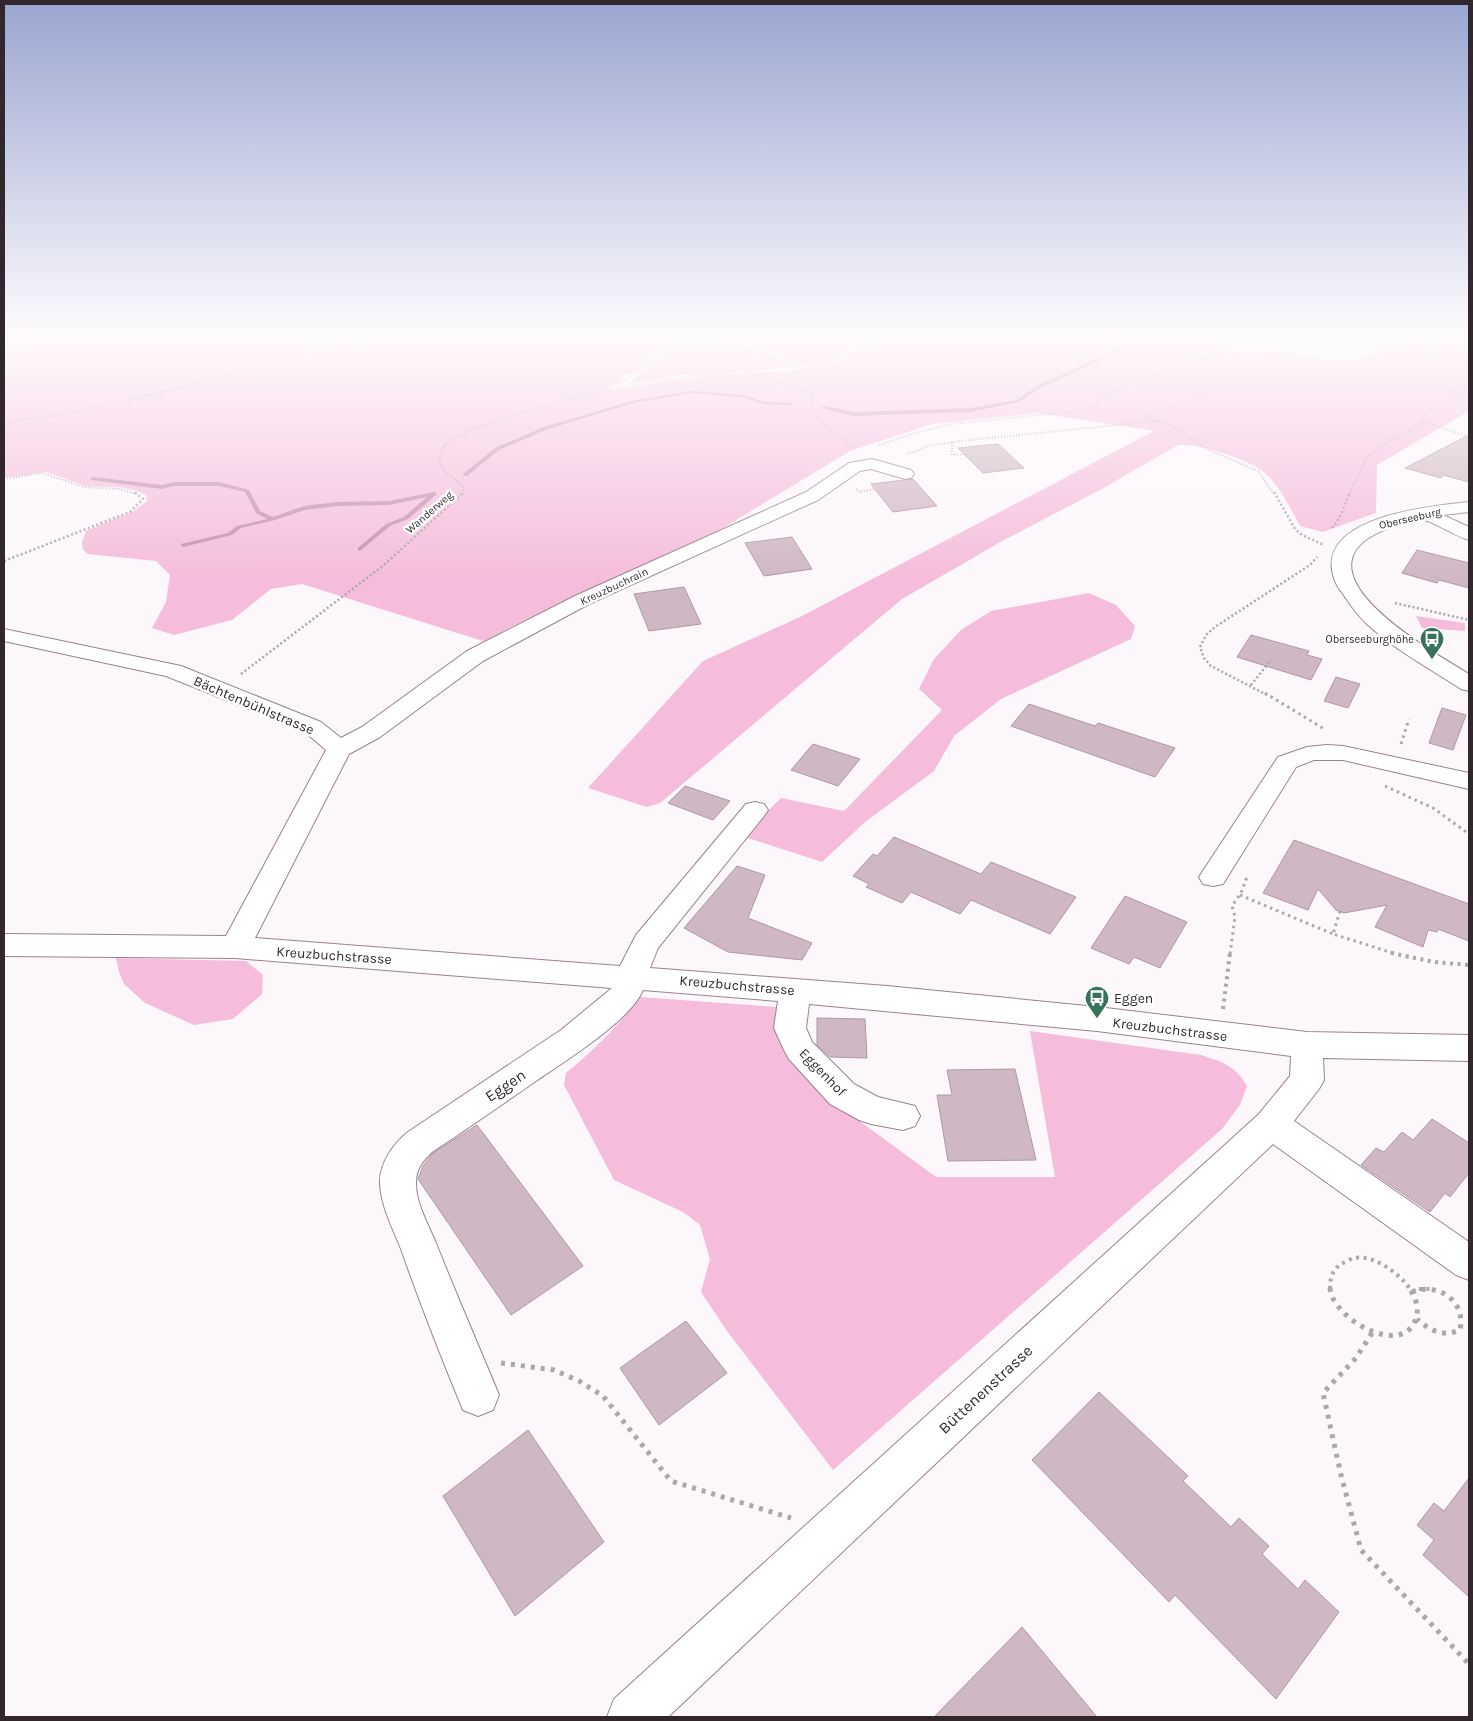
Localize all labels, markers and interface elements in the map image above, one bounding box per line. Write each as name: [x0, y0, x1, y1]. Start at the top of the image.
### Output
street label: Wanderweg: [403, 488, 456, 536]
street label: Oberseeburg: [1378, 505, 1443, 532]
street label: Kreuzbuchrain: [578, 565, 650, 608]
bus stop icon: Oberseeburghöhe: [1419, 626, 1445, 660]
place label: Oberseeburghöhe: [1326, 633, 1414, 646]
street label: Bächtenbühlstrasse: [191, 672, 317, 739]
street label: Kreuzbuchstrasse: [276, 943, 392, 968]
street label: Kreuzbuchstrasse: [679, 972, 795, 999]
bus stop icon: Eggen: [1084, 985, 1110, 1019]
place label: Eggen: [1114, 990, 1153, 1007]
street label: Kreuzbuchstrasse: [1112, 1014, 1228, 1045]
street label: Eggenhof: [796, 1045, 850, 1100]
street label: Eggen: [481, 1065, 529, 1106]
street label: Büttenenstrasse: [934, 1341, 1036, 1438]

